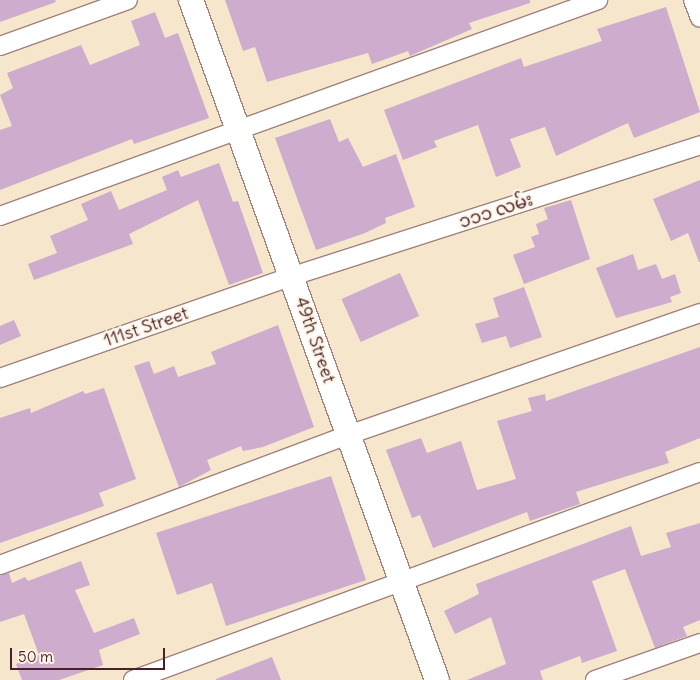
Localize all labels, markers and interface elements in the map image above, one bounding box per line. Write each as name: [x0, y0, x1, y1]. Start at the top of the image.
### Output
street label: ၁၁၁ လမ်း: [456, 189, 536, 233]
street label: 49th Street: [290, 294, 340, 386]
street label: 111st Street: [101, 302, 191, 352]
scale bar: [12, 638, 168, 670]
text: 50 m: [18, 647, 53, 666]

